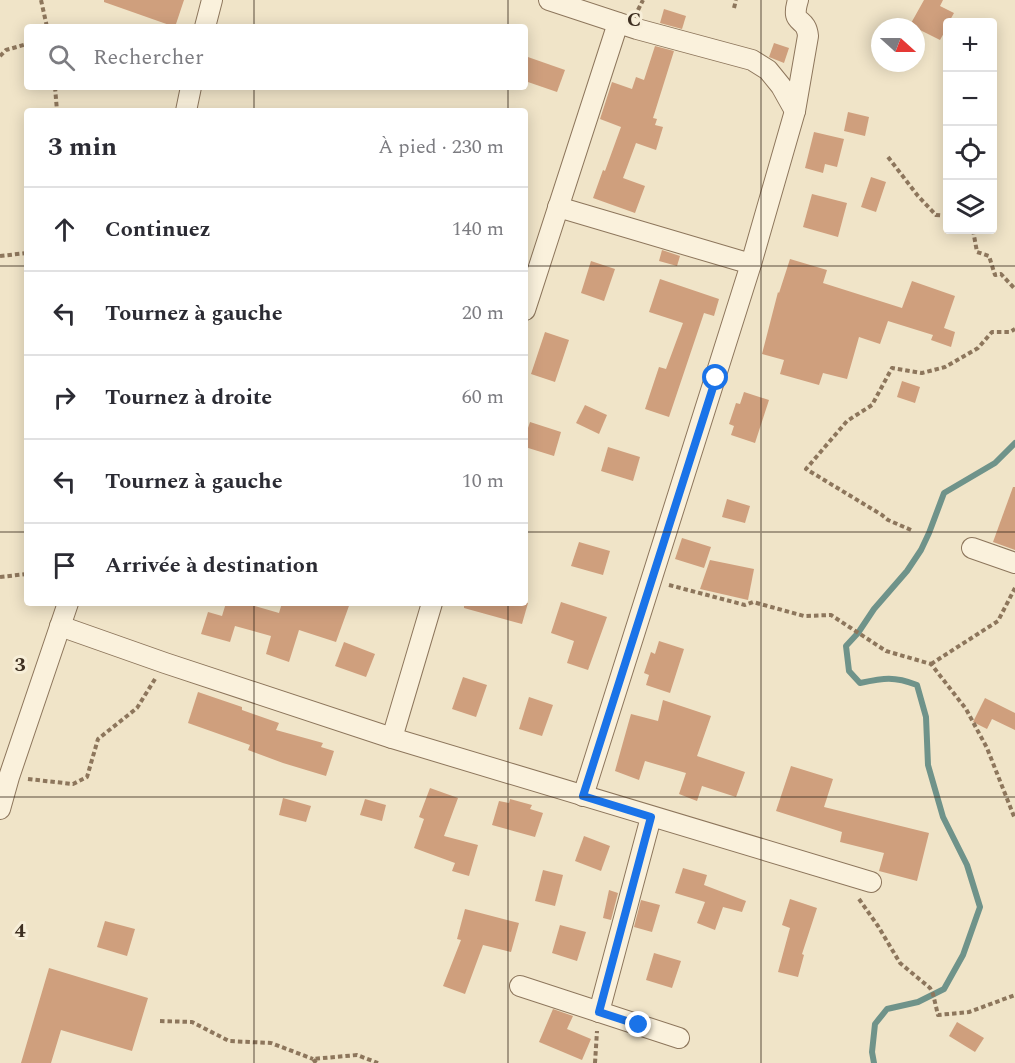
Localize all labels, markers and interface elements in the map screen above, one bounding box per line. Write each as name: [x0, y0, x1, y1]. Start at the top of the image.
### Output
text: C: [627, 5, 641, 35]
north arrow: [871, 18, 925, 72]
map controls: [943, 18, 997, 234]
button: +: [943, 18, 997, 72]
search box: [24, 24, 528, 90]
icon: search: [45, 41, 78, 74]
text: Rechercher: [93, 41, 204, 74]
button: −: [943, 72, 997, 126]
button: locate: [943, 126, 997, 180]
text: 3 min: [48, 127, 117, 167]
text: À pied · 230 m: [378, 132, 504, 162]
button: layers: [943, 180, 997, 234]
icon: ahead: [48, 213, 81, 246]
text: Continuez: [105, 213, 211, 246]
text: 140 m: [452, 214, 504, 244]
icon: left: [48, 297, 81, 330]
text: Tournez à gauche: [105, 297, 283, 330]
text: 20 m: [462, 298, 504, 328]
route start: [702, 364, 728, 390]
icon: right: [48, 381, 81, 414]
text: Tournez à droite: [105, 381, 272, 414]
text: 60 m: [462, 382, 504, 412]
icon: left: [48, 465, 81, 498]
text: Tournez à gauche: [105, 465, 283, 498]
text: 10 m: [462, 466, 504, 496]
icon: arrive: [48, 549, 81, 582]
text: Arrivée à destination: [105, 549, 319, 582]
text: 3: [14, 650, 26, 680]
text: 4: [14, 916, 26, 946]
route end: [625, 1011, 651, 1037]

